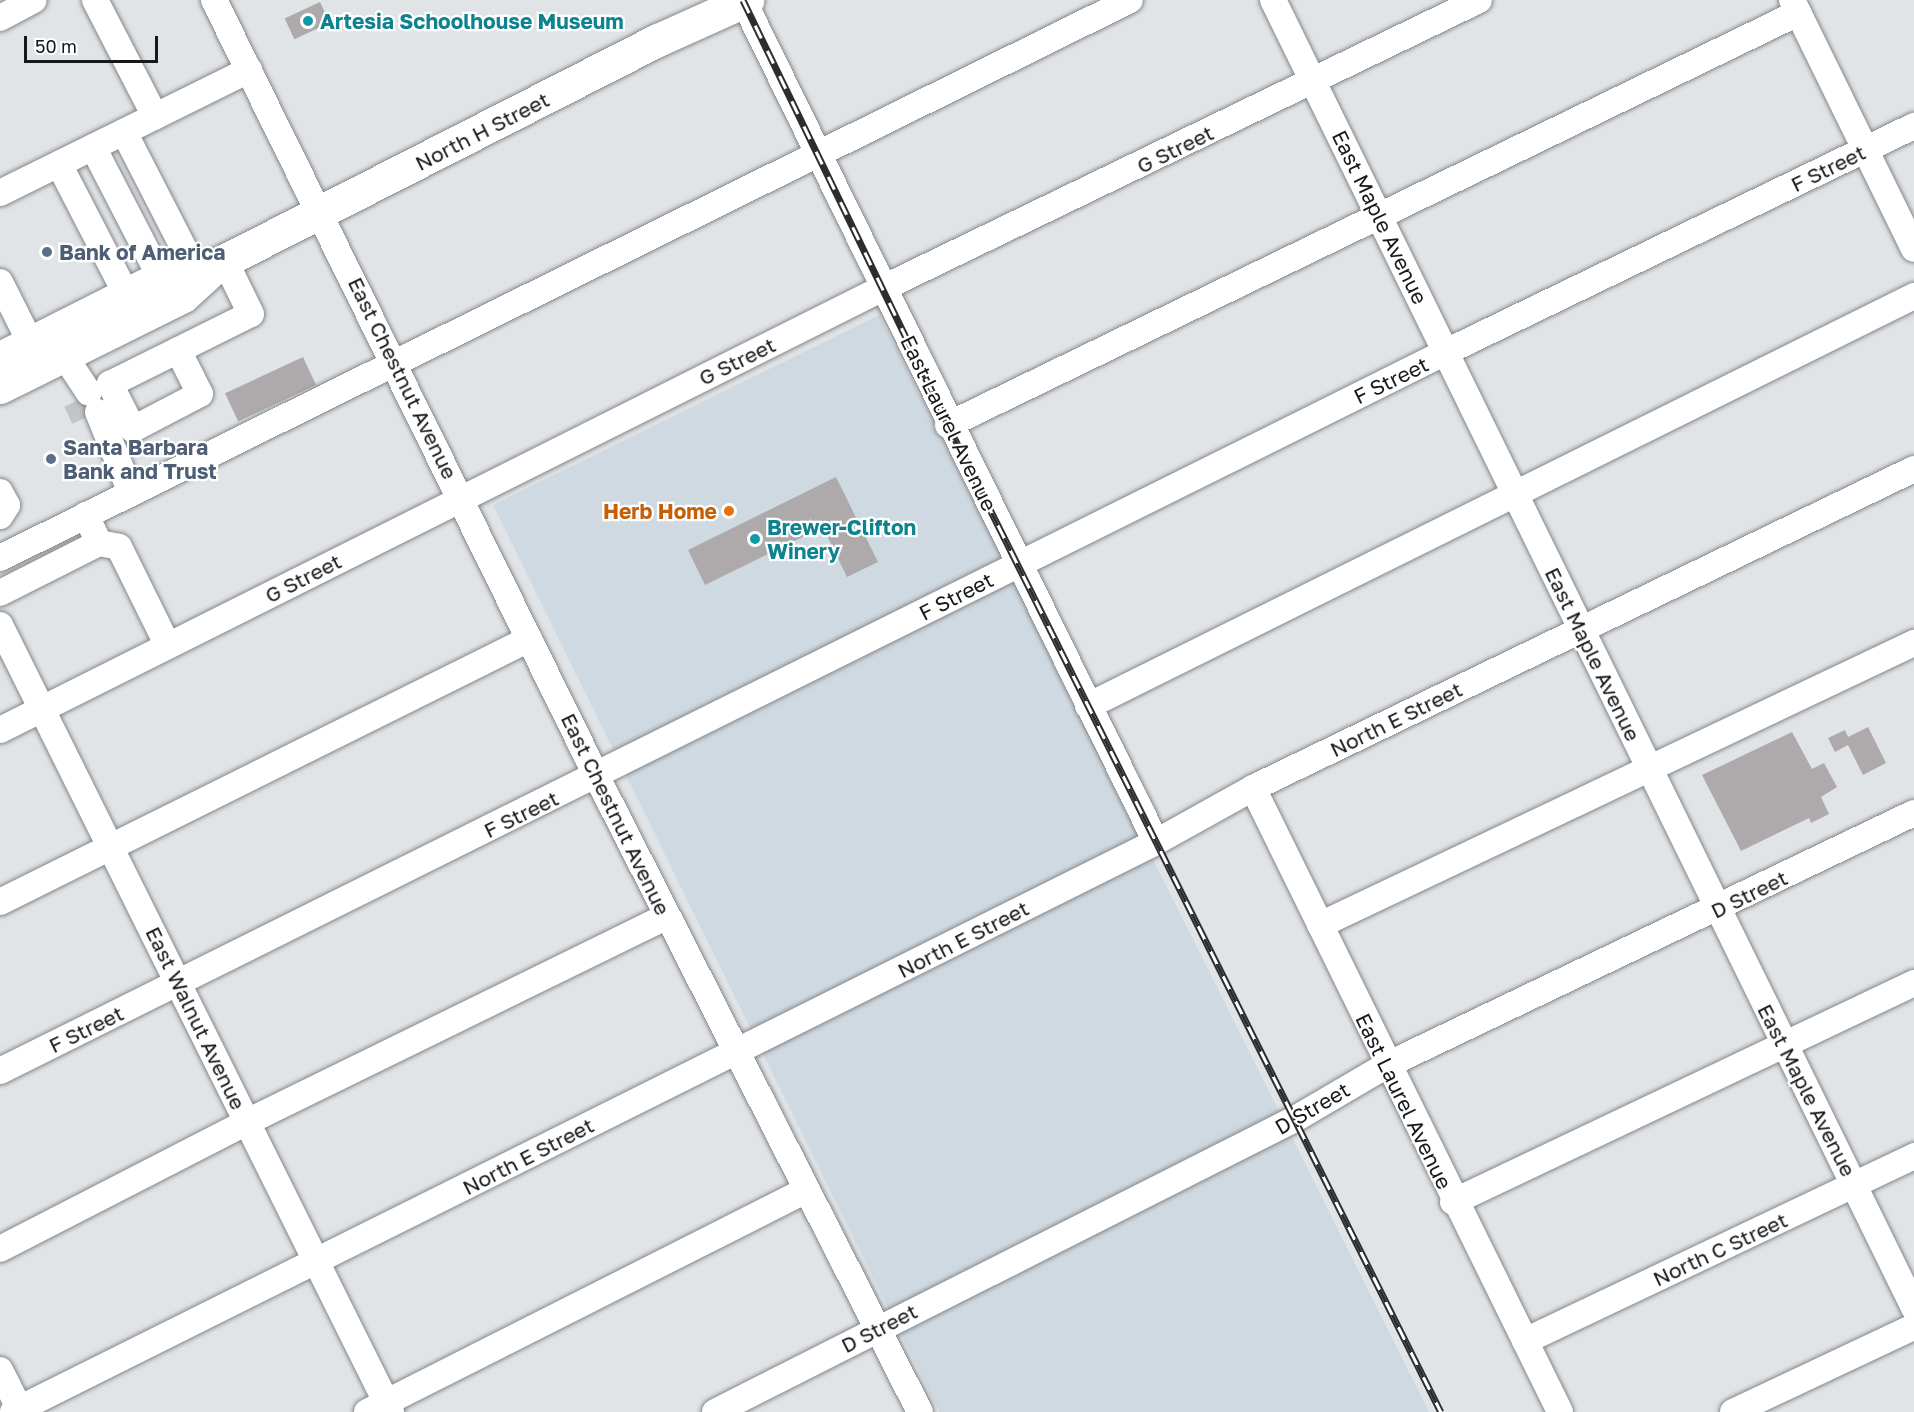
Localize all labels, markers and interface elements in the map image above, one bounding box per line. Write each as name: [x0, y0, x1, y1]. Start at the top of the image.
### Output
place label: Artesia Schoolhouse Museum: [320, 8, 624, 34]
marker: Artesia Schoolhouse Museum: [301, 14, 315, 28]
scale bar: [27, 24, 160, 62]
text: 50 m: [35, 35, 77, 57]
street label: North H Street: [411, 86, 553, 176]
street label: G Street: [1133, 120, 1217, 178]
street label: East Maple Avenue: [1327, 126, 1433, 308]
street label: F Street: [1787, 139, 1869, 197]
place label: Bank of America: [59, 239, 225, 265]
marker: Bank of America: [40, 245, 54, 259]
street label: East Chestnut Avenue: [343, 273, 463, 483]
street label: East Laurel Avenue: [896, 331, 1002, 515]
street label: G Street: [695, 332, 779, 390]
street label: F Street: [1350, 351, 1432, 409]
place label: Santa Barbara Bank and Trust: [63, 434, 217, 484]
marker: Santa Barbara Bank and Trust: [44, 452, 58, 466]
place label: Herb Home: [603, 498, 717, 524]
marker: Herb Home: [722, 504, 736, 518]
place label: Brewer-Clifton Winery: [767, 514, 916, 564]
marker: Brewer-Clifton Winery: [748, 532, 762, 546]
street label: G Street: [261, 548, 345, 608]
street label: East Maple Avenue: [1540, 563, 1646, 745]
street label: F Street: [915, 567, 997, 625]
street label: North E Street: [1326, 676, 1466, 762]
street label: East Chestnut Avenue: [556, 709, 676, 919]
street label: F Street: [480, 785, 562, 843]
street label: D Street: [1707, 865, 1791, 923]
street label: North E Street: [893, 895, 1033, 983]
street label: East Walnut Avenue: [141, 922, 251, 1114]
street label: F Street: [45, 1000, 127, 1058]
street label: East Maple Avenue: [1753, 1000, 1861, 1180]
street label: East Laurel Avenue: [1351, 1009, 1457, 1193]
street label: D Street: [1270, 1077, 1354, 1139]
street label: North E Street: [458, 1112, 598, 1200]
street label: North C Street: [1649, 1207, 1791, 1291]
street label: D Street: [837, 1298, 921, 1358]

